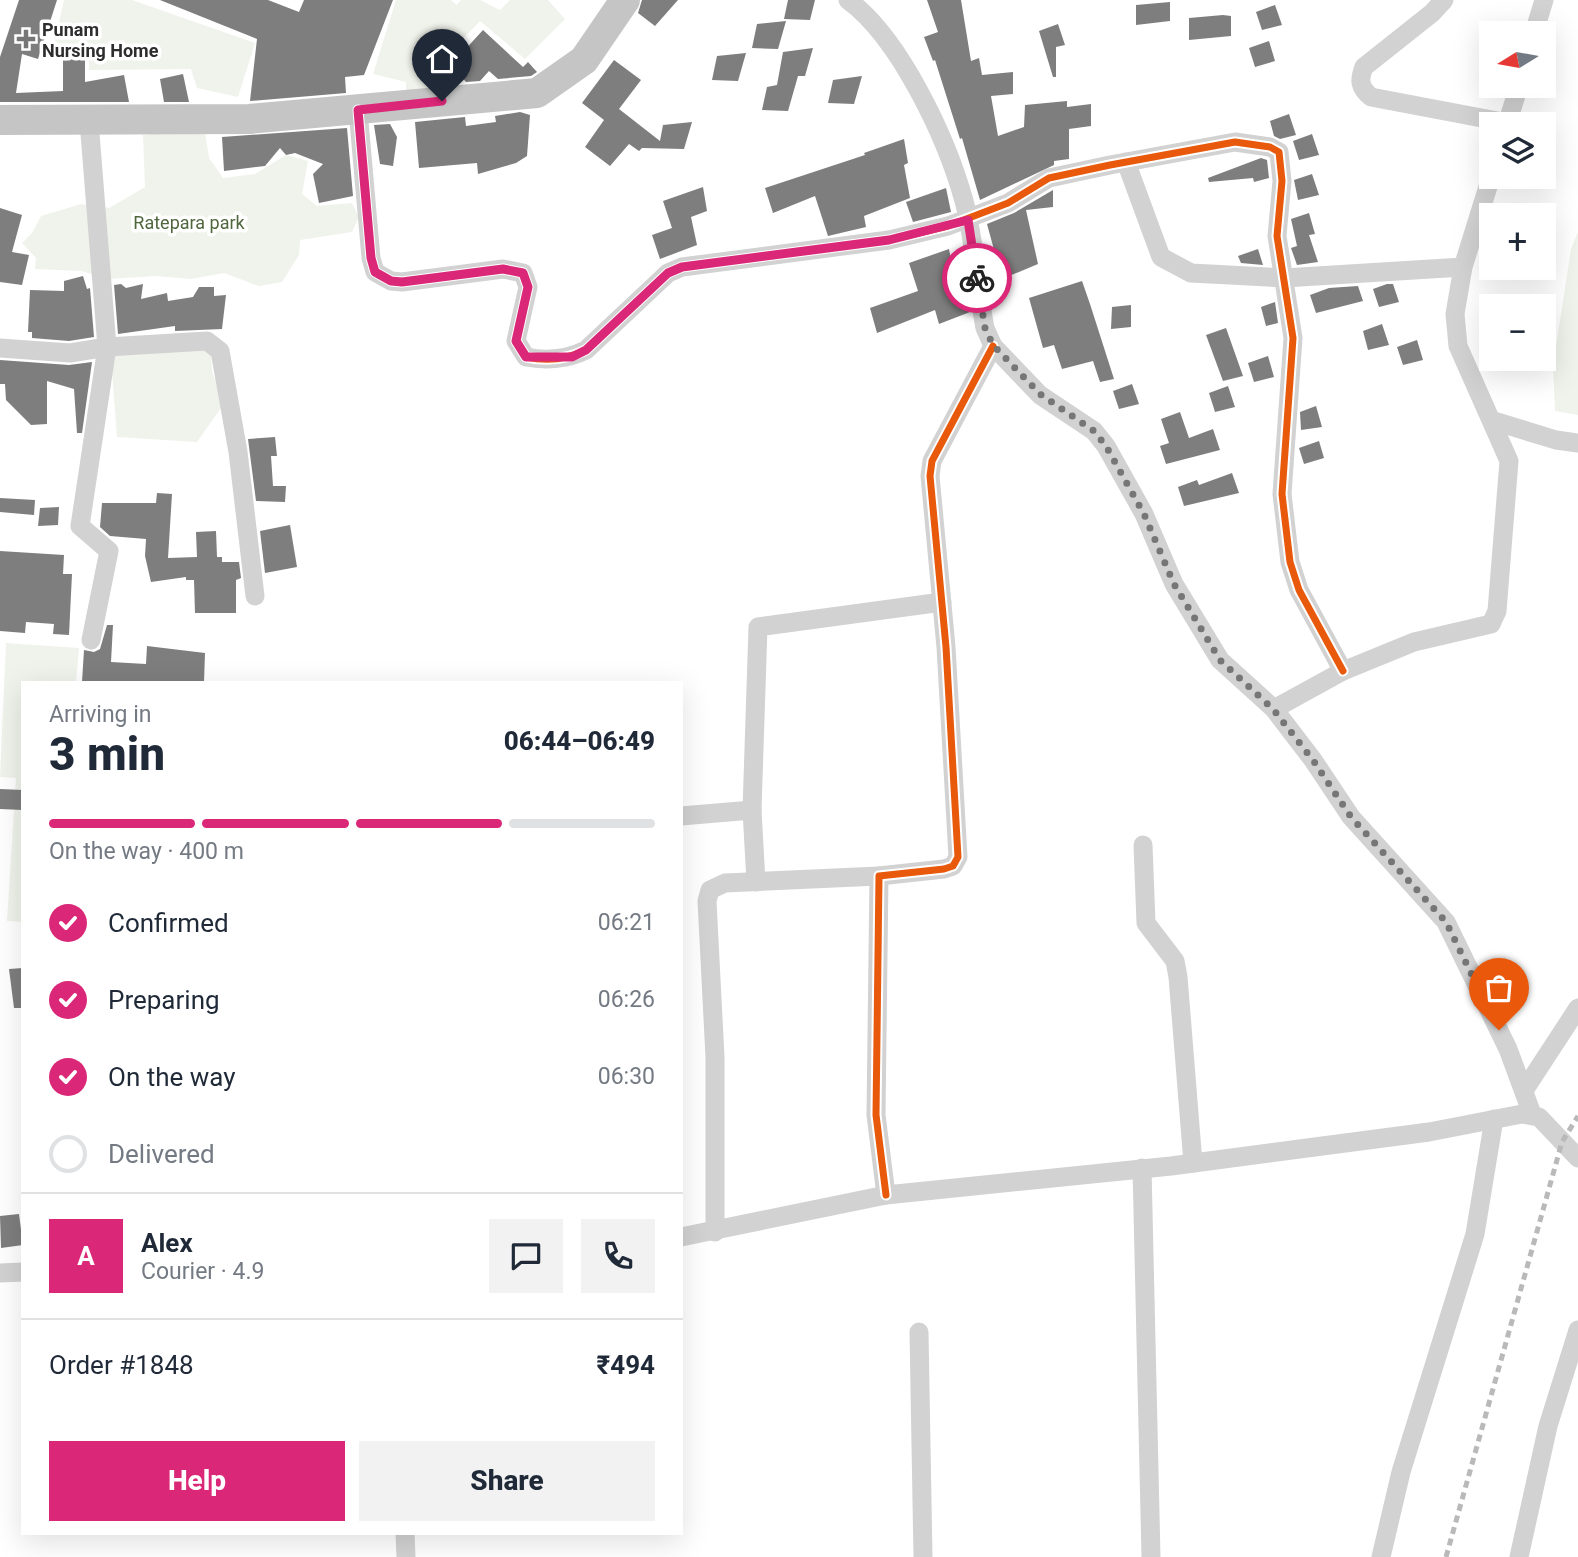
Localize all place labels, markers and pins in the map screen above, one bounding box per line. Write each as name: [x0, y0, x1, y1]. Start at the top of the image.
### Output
place label: Punam Nursing Home: [42, 19, 159, 61]
marker: Punam Nursing Home: [16, 29, 36, 49]
pin: [412, 29, 472, 101]
pin: [1469, 958, 1529, 1030]

